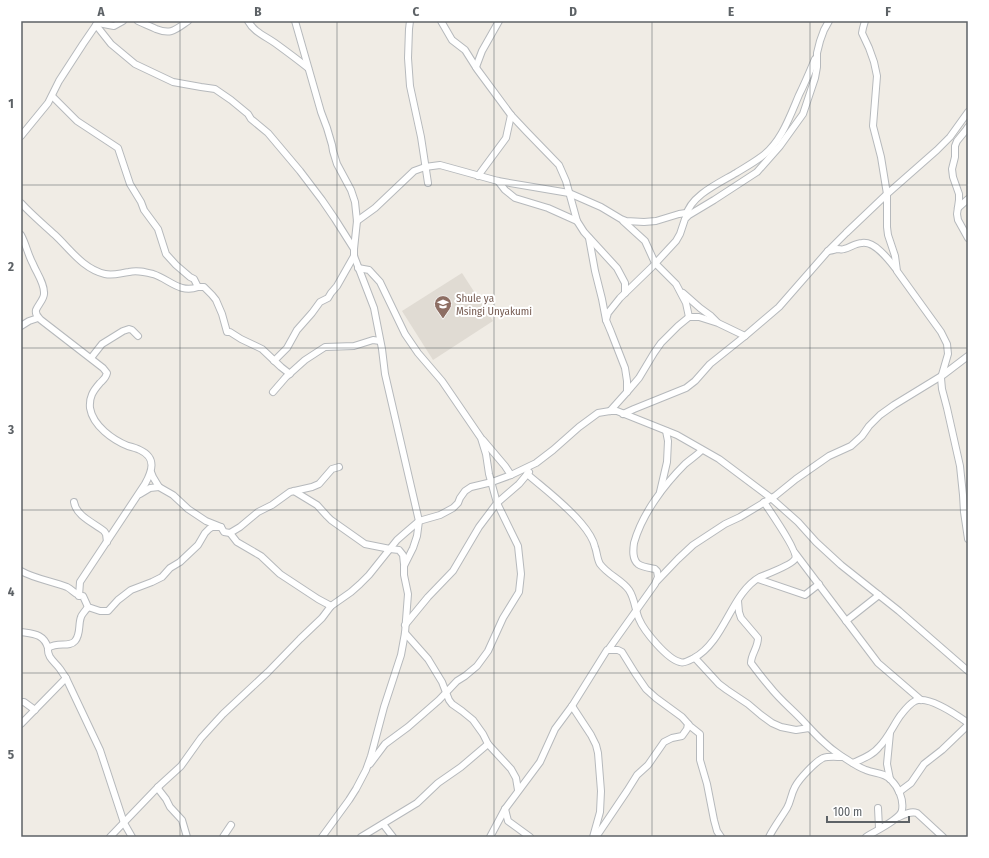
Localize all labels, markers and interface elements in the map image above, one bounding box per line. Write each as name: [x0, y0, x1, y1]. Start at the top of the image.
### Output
text: A: [96, 4, 105, 19]
text: B: [254, 4, 262, 19]
text: C: [413, 4, 420, 19]
text: D: [569, 4, 577, 19]
text: E: [728, 4, 734, 19]
text: F: [885, 4, 891, 19]
text: 1: [8, 96, 14, 111]
text: 2: [7, 259, 14, 274]
place label: Shule ya Msingi Unyakumi: [456, 292, 532, 318]
school or university icon: Shule ya Msingi Unyakumi: [433, 294, 453, 319]
text: 3: [7, 422, 14, 437]
text: 4: [8, 584, 15, 599]
text: 5: [8, 747, 14, 762]
scale bar: [827, 798, 909, 824]
text: 100 m: [833, 805, 862, 819]

